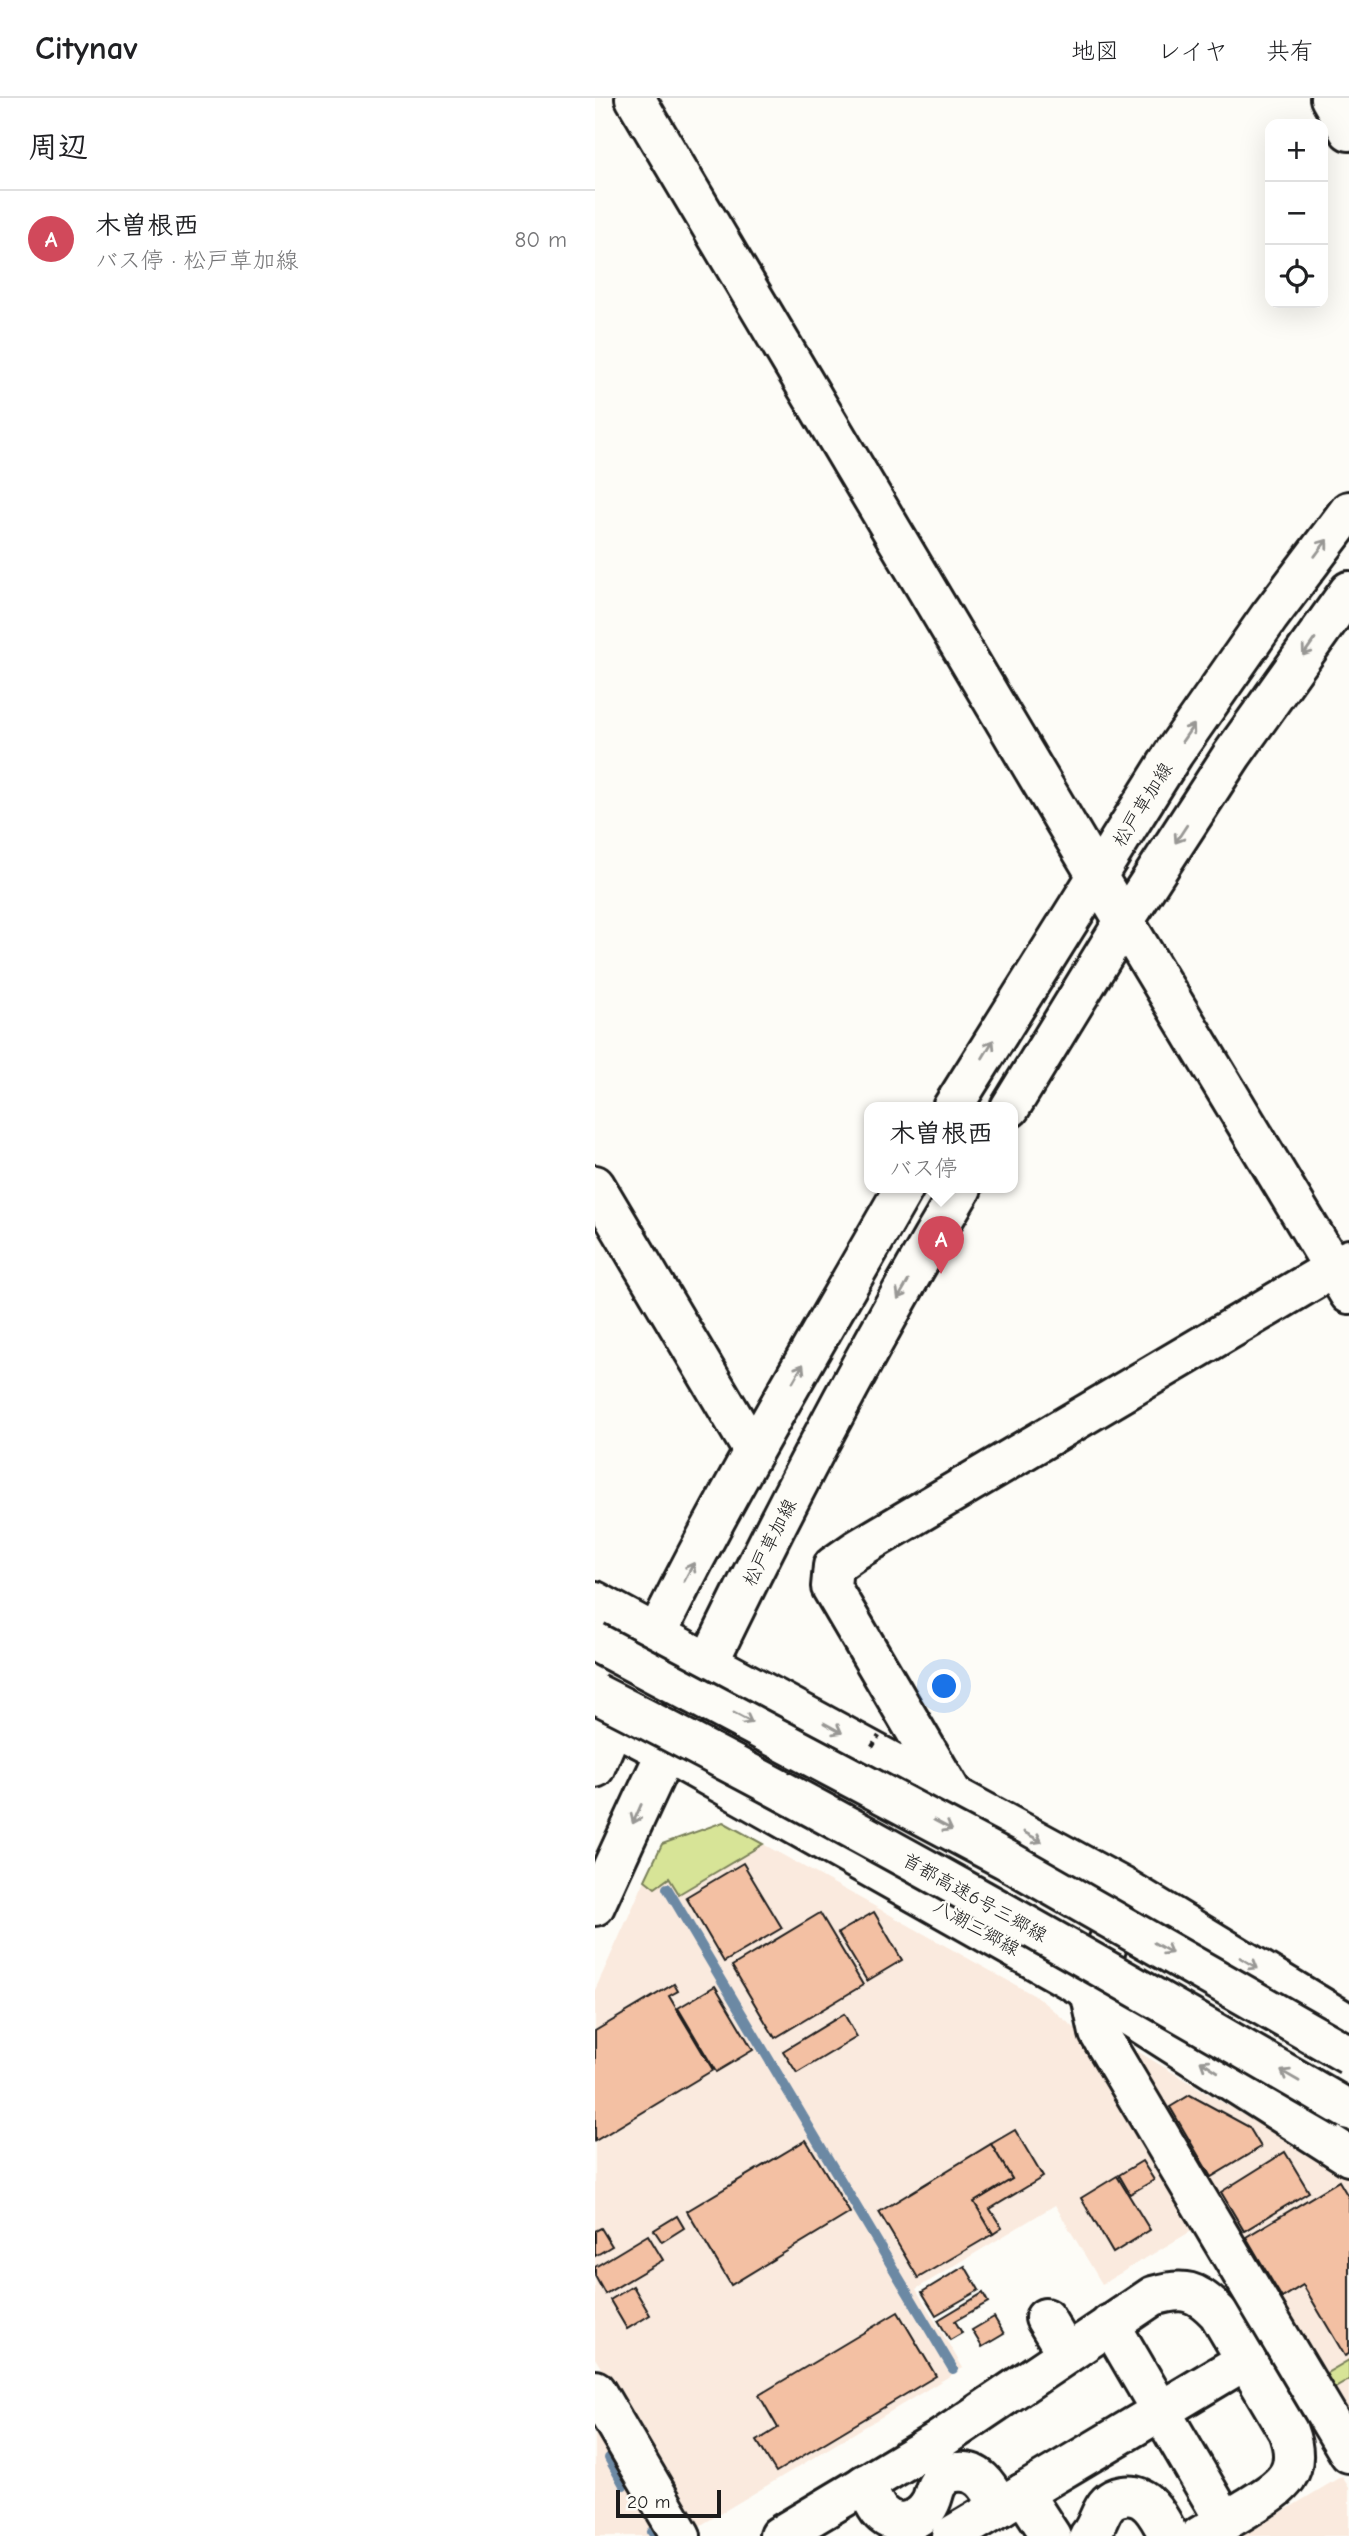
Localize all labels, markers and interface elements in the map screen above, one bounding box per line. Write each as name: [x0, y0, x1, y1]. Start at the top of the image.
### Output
text: Citynav: [35, 29, 138, 67]
text: 地図: [1071, 37, 1119, 65]
text: レイヤ: [1157, 37, 1228, 65]
text: 共有: [1266, 37, 1314, 65]
map controls: [1265, 119, 1328, 308]
button: +: [1265, 119, 1328, 182]
text: 周辺: [28, 130, 88, 165]
button: −: [1265, 182, 1328, 245]
text: 木曽根西: [95, 211, 199, 241]
text: A: [45, 226, 57, 253]
text: 80 m: [514, 226, 567, 253]
button: locate: [1265, 245, 1328, 308]
text: バス停 · 松戸草加線: [95, 247, 298, 274]
one-way arrow: [1313, 540, 1328, 558]
one-way arrow: [1302, 637, 1317, 656]
one-way arrow: [1181, 724, 1195, 743]
street label: 松戸草加線: [1108, 758, 1177, 851]
one-way arrow: [1174, 824, 1188, 843]
one-way arrow: [981, 1040, 995, 1060]
popup: [864, 1102, 1018, 1193]
text: 木曽根西: [889, 1119, 993, 1149]
text: バス停: [889, 1155, 958, 1182]
pin: A: [918, 1216, 964, 1274]
one-way arrow: [896, 1279, 910, 1299]
one-way arrow: [792, 1363, 805, 1384]
street label: 松戸草加線: [739, 1495, 801, 1590]
one-way arrow: [682, 1563, 696, 1583]
your location: [927, 1669, 961, 1703]
one-way arrow: [732, 1711, 752, 1725]
one-way arrow: [822, 1722, 843, 1735]
one-way arrow: [630, 1802, 643, 1824]
one-way arrow: [933, 1819, 953, 1833]
one-way arrow: [1022, 1830, 1042, 1844]
street label: 首都高速6号三郷線: [898, 1849, 1051, 1947]
street label: 八潮三郷線: [930, 1895, 1023, 1961]
one-way arrow: [1153, 1941, 1173, 1955]
one-way arrow: [1239, 1956, 1259, 1970]
one-way arrow: [1199, 2059, 1219, 2073]
one-way arrow: [1280, 2069, 1301, 2082]
scale bar: [616, 2487, 721, 2519]
text: 20 m: [627, 2491, 671, 2513]

